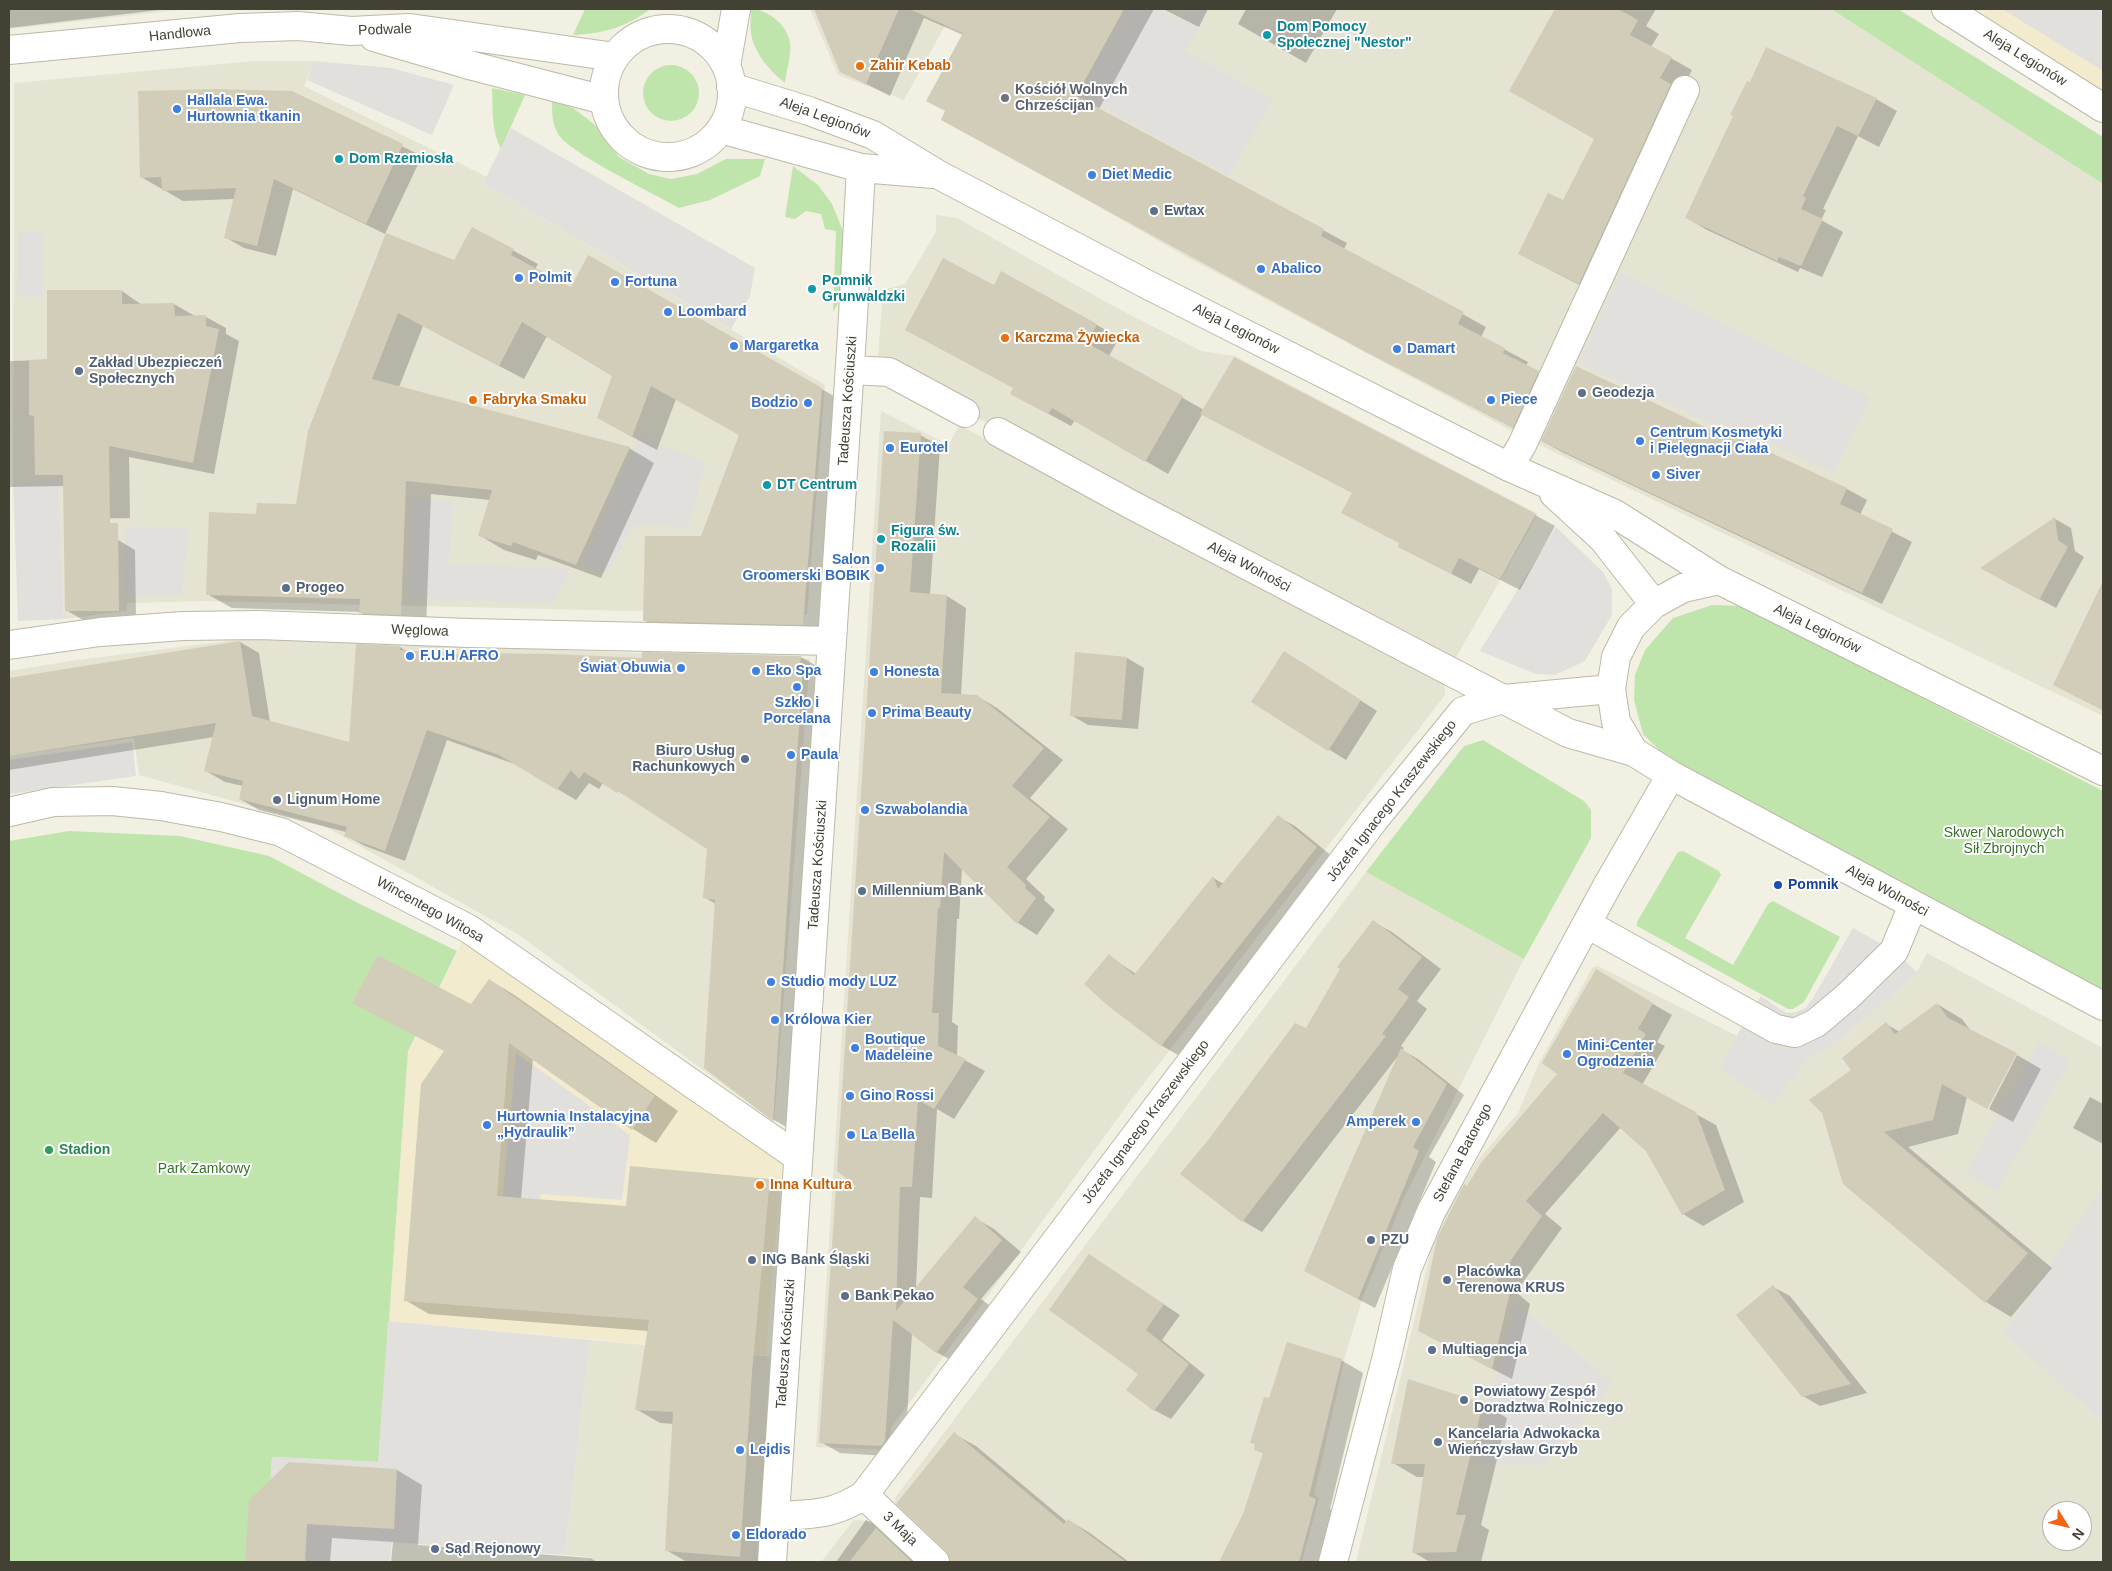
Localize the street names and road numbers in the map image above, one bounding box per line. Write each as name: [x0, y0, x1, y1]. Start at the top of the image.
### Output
street label: Podwale: [358, 21, 412, 39]
street label: Handlowa: [148, 22, 212, 46]
street label: Aleja Legionów: [1980, 26, 2070, 90]
street label: Aleja Legionów: [778, 94, 872, 142]
street label: Aleja Legionów: [1190, 300, 1282, 358]
street label: Tadeusza Kościuszki: [835, 336, 861, 466]
street label: Aleja Wolności: [1205, 538, 1293, 596]
street label: Aleja Legionów: [1771, 601, 1863, 657]
street label: Węglowa: [391, 622, 449, 640]
street label: Józefa Ignacego Kraszewskiego: [1324, 717, 1460, 885]
street label: Tadeusza Kościuszki: [805, 800, 831, 930]
street label: Aleja Wolności: [1843, 861, 1931, 921]
street label: Wincentego Witosa: [373, 873, 487, 947]
street label: Józefa Ignacego Kraszewskiego: [1079, 1037, 1213, 1207]
street label: Stefana Batorego: [1430, 1101, 1496, 1205]
street label: Tadeusza Kościuszki: [773, 1279, 799, 1409]
street label: 3 Maja: [879, 1508, 921, 1550]

